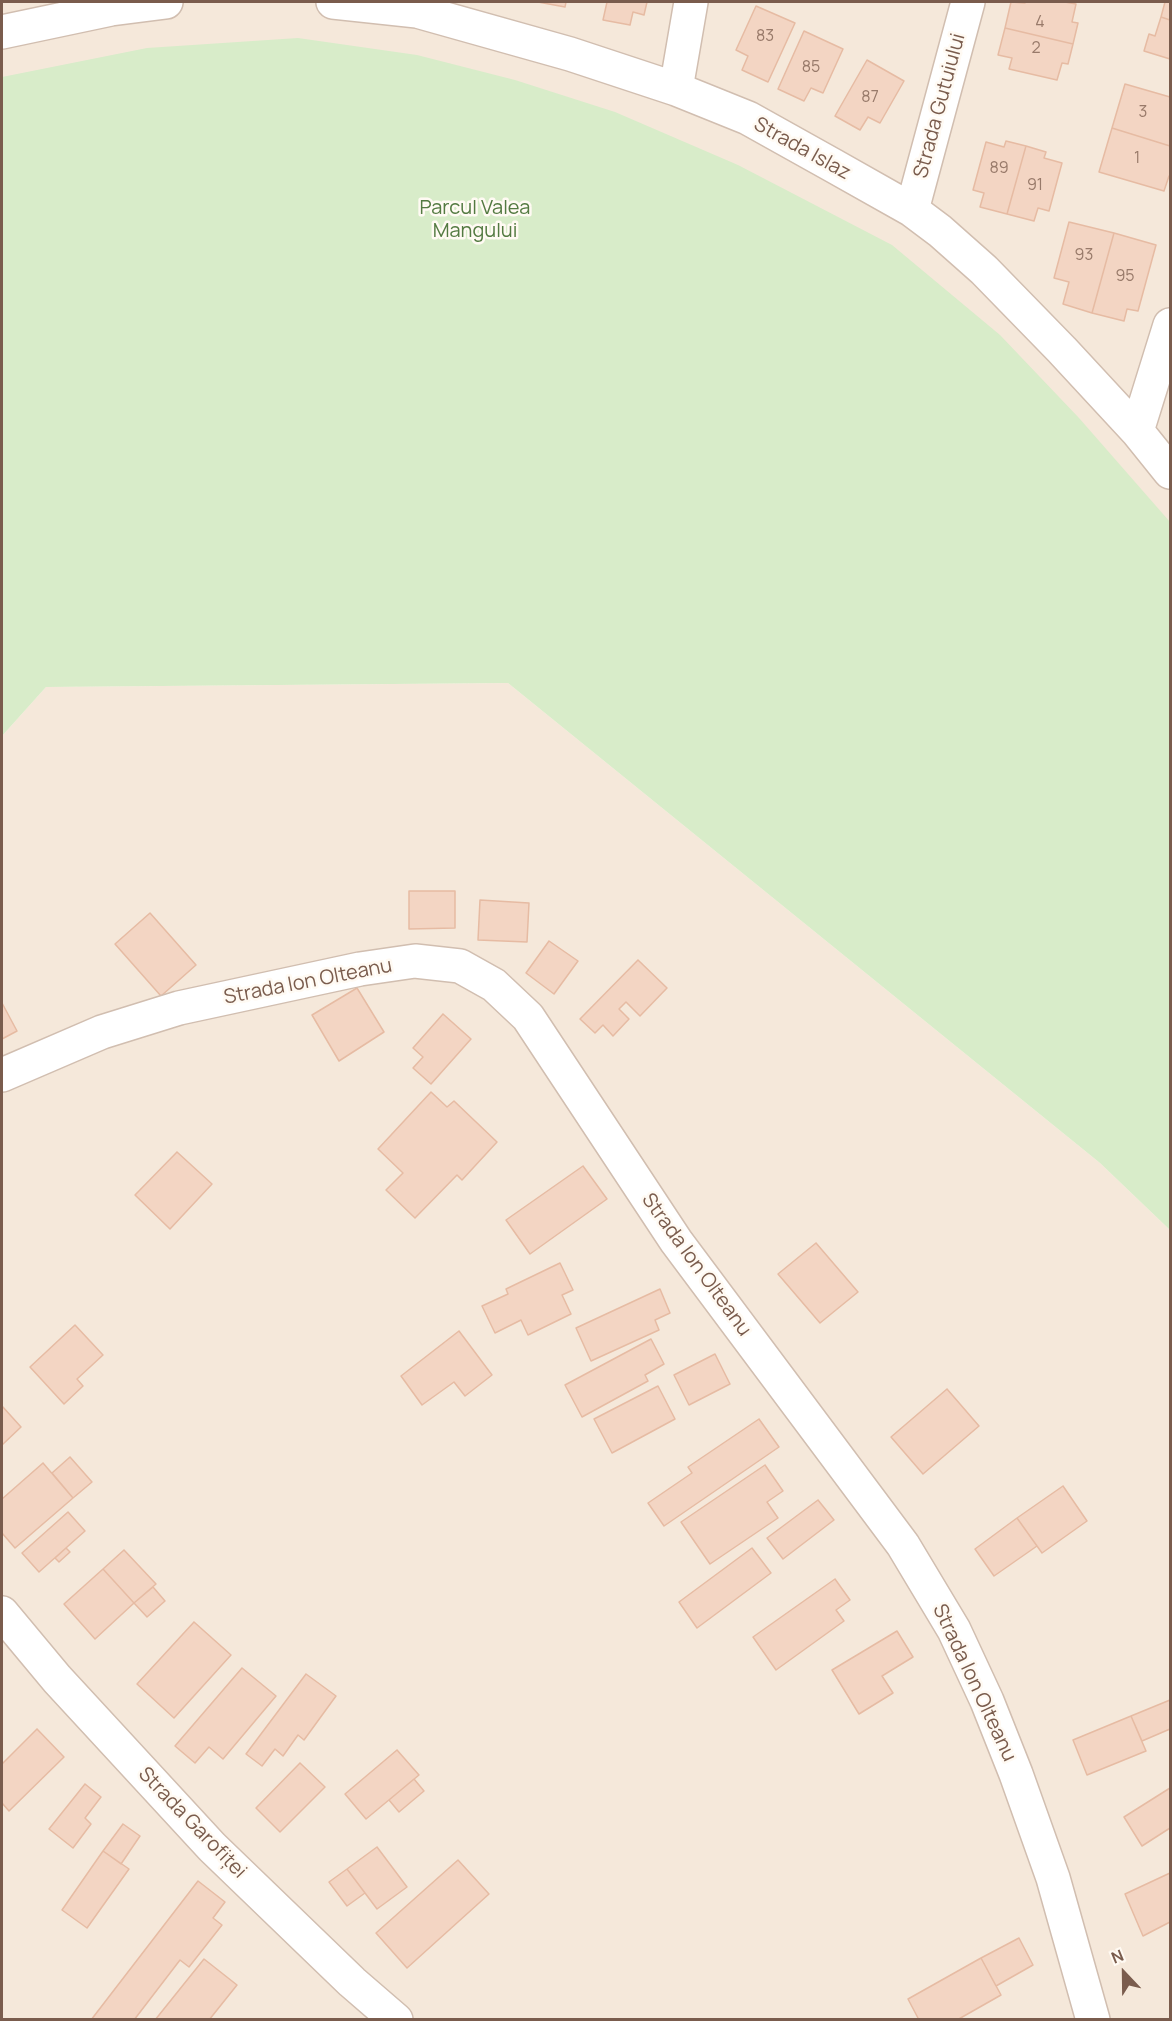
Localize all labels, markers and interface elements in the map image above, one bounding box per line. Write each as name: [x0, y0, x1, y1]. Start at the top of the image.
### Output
house number: 4: [1035, 13, 1045, 33]
house number: 83: [756, 27, 774, 47]
street label: Strada Gutuiului: [909, 31, 971, 181]
house number: 2: [1031, 39, 1041, 59]
house number: 85: [802, 58, 820, 78]
house number: 87: [861, 88, 879, 108]
house number: 3: [1139, 103, 1147, 123]
street label: Strada Islaz: [749, 113, 855, 185]
house number: 1: [1134, 149, 1140, 169]
house number: 89: [989, 159, 1009, 179]
house number: 91: [1027, 176, 1043, 196]
park label: Parcul Valea Mangului: [420, 196, 530, 243]
house number: 93: [1075, 246, 1093, 266]
house number: 95: [1115, 267, 1135, 287]
street label: Strada Ion Olteanu: [222, 954, 394, 1010]
street label: Strada Ion Olteanu: [636, 1189, 756, 1341]
street label: Strada Ion Olteanu: [927, 1601, 1021, 1765]
street label: Strada Garofiței: [133, 1762, 251, 1884]
north arrow: [1094, 1943, 1154, 2003]
text: N: [1108, 1944, 1127, 1969]

